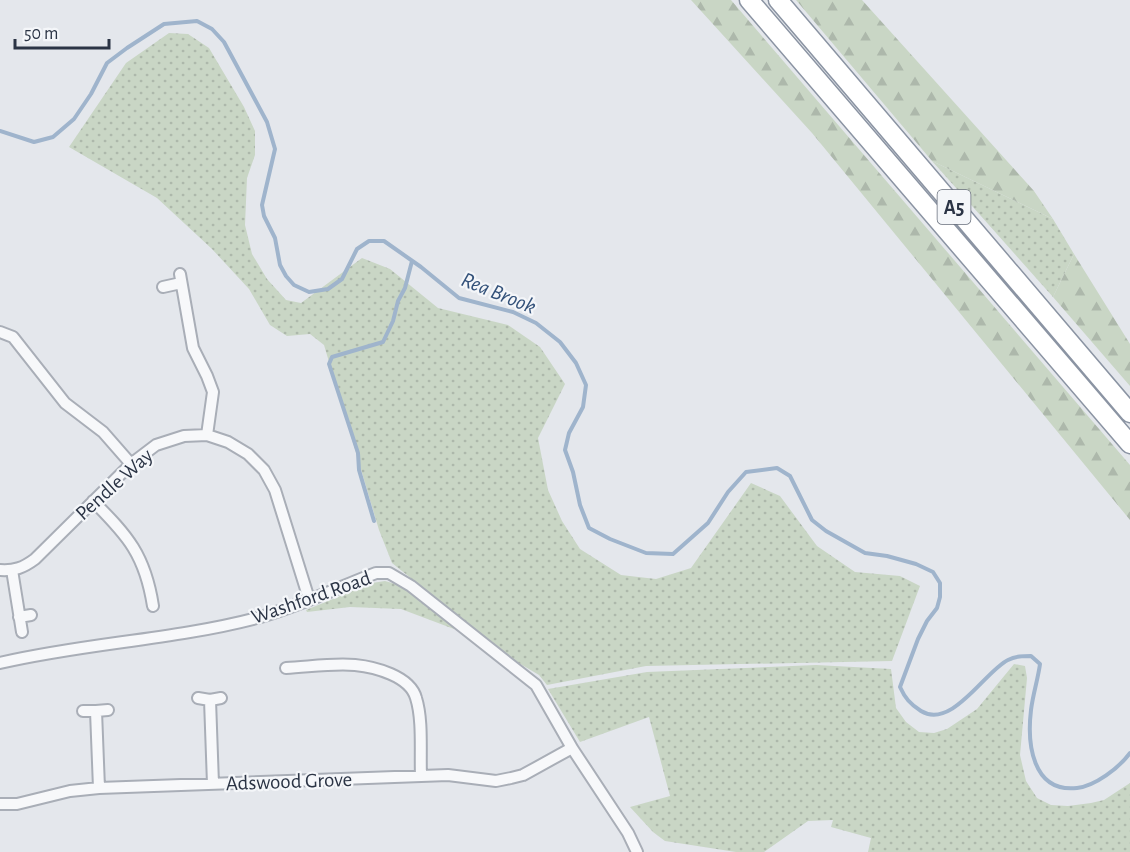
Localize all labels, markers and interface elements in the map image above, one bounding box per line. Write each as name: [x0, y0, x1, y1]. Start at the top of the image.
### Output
scale bar: [15, 12, 110, 50]
text: 50 m: [24, 25, 58, 43]
road number: A5: [938, 190, 970, 224]
water label: Rea Brook: [458, 268, 539, 318]
street label: Pendle Way: [72, 445, 157, 524]
street label: Washford Road: [249, 567, 374, 628]
street label: Adswood Grove: [225, 769, 353, 794]

